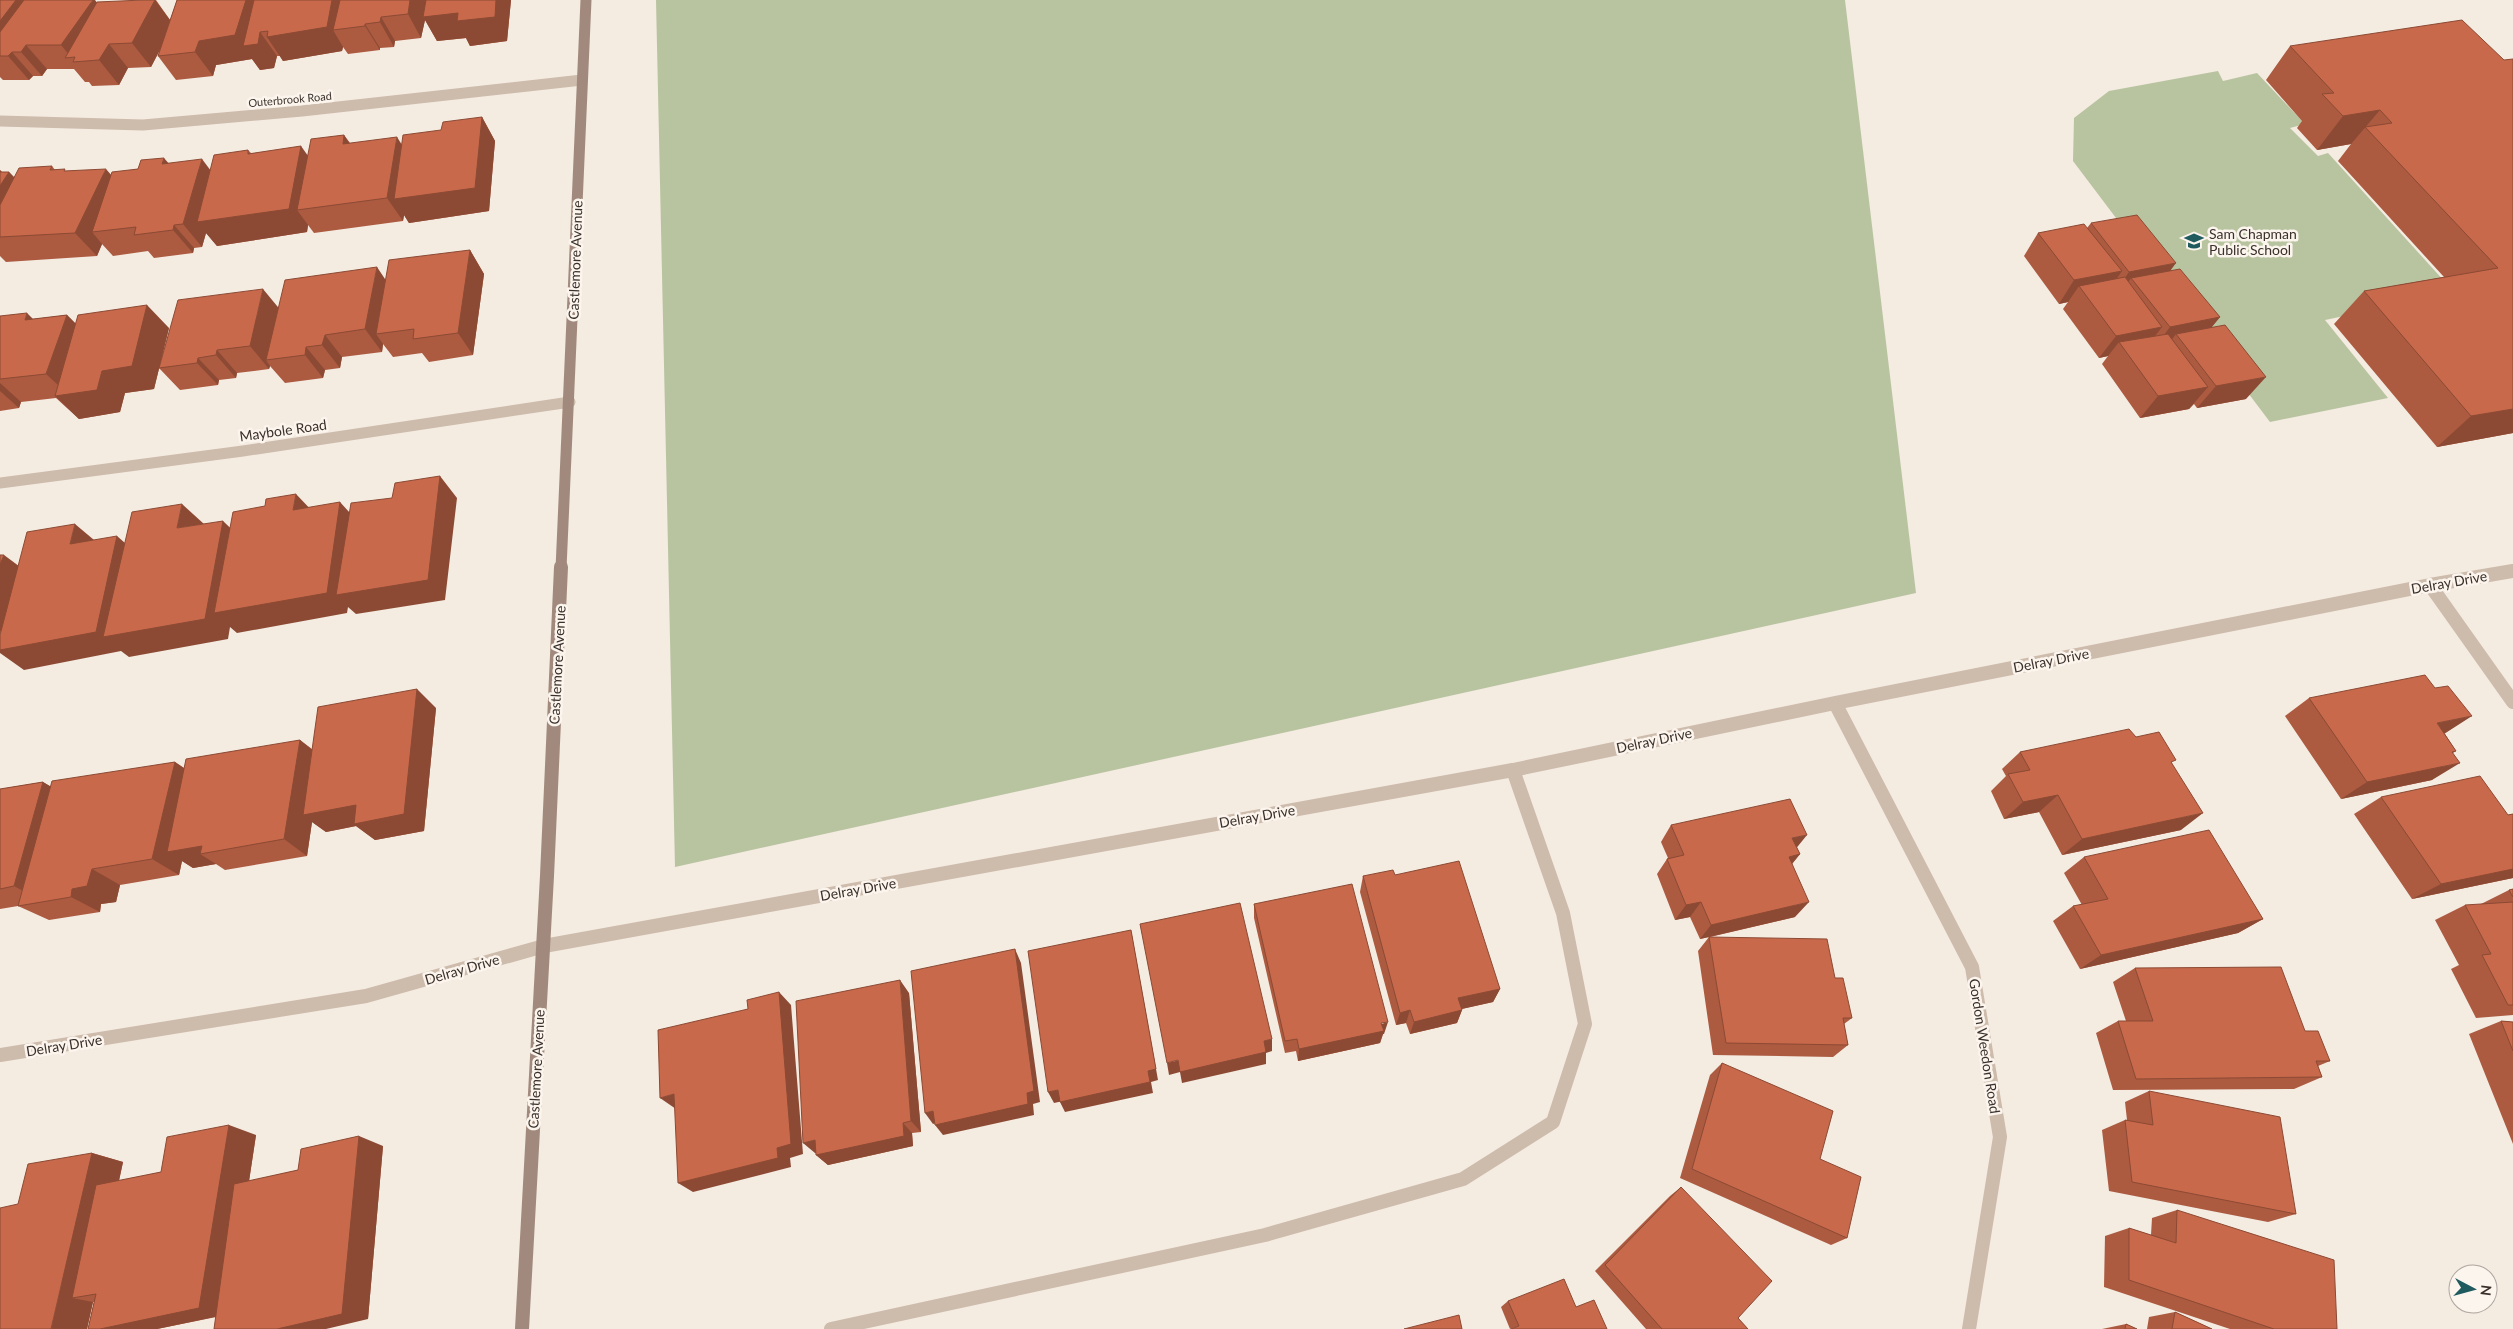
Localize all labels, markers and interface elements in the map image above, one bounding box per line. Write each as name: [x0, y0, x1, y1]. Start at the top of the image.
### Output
street label: Outerbrook Road: [248, 89, 332, 109]
street label: Castlemore Avenue: [564, 200, 586, 320]
place label: Sam Chapman Public School: [2209, 225, 2297, 258]
school or university icon: Sam Chapman Public School: [2183, 230, 2205, 252]
street label: Maybole Road: [238, 415, 328, 445]
street label: Delray Drive: [2410, 567, 2488, 597]
street label: Castlemore Avenue: [545, 605, 569, 725]
street label: Delray Drive: [2012, 644, 2090, 676]
street label: Delray Drive: [1615, 724, 1693, 756]
street label: Delray Drive: [1218, 801, 1296, 831]
street label: Delray Drive: [819, 874, 897, 904]
street label: Delray Drive: [423, 950, 501, 988]
street label: Gordon Weedon Road: [1966, 977, 2004, 1115]
street label: Castlemore Avenue: [524, 1009, 548, 1129]
street label: Delray Drive: [25, 1031, 103, 1059]
north arrow: [2448, 1264, 2498, 1314]
text: N: [2477, 1284, 2495, 1297]

